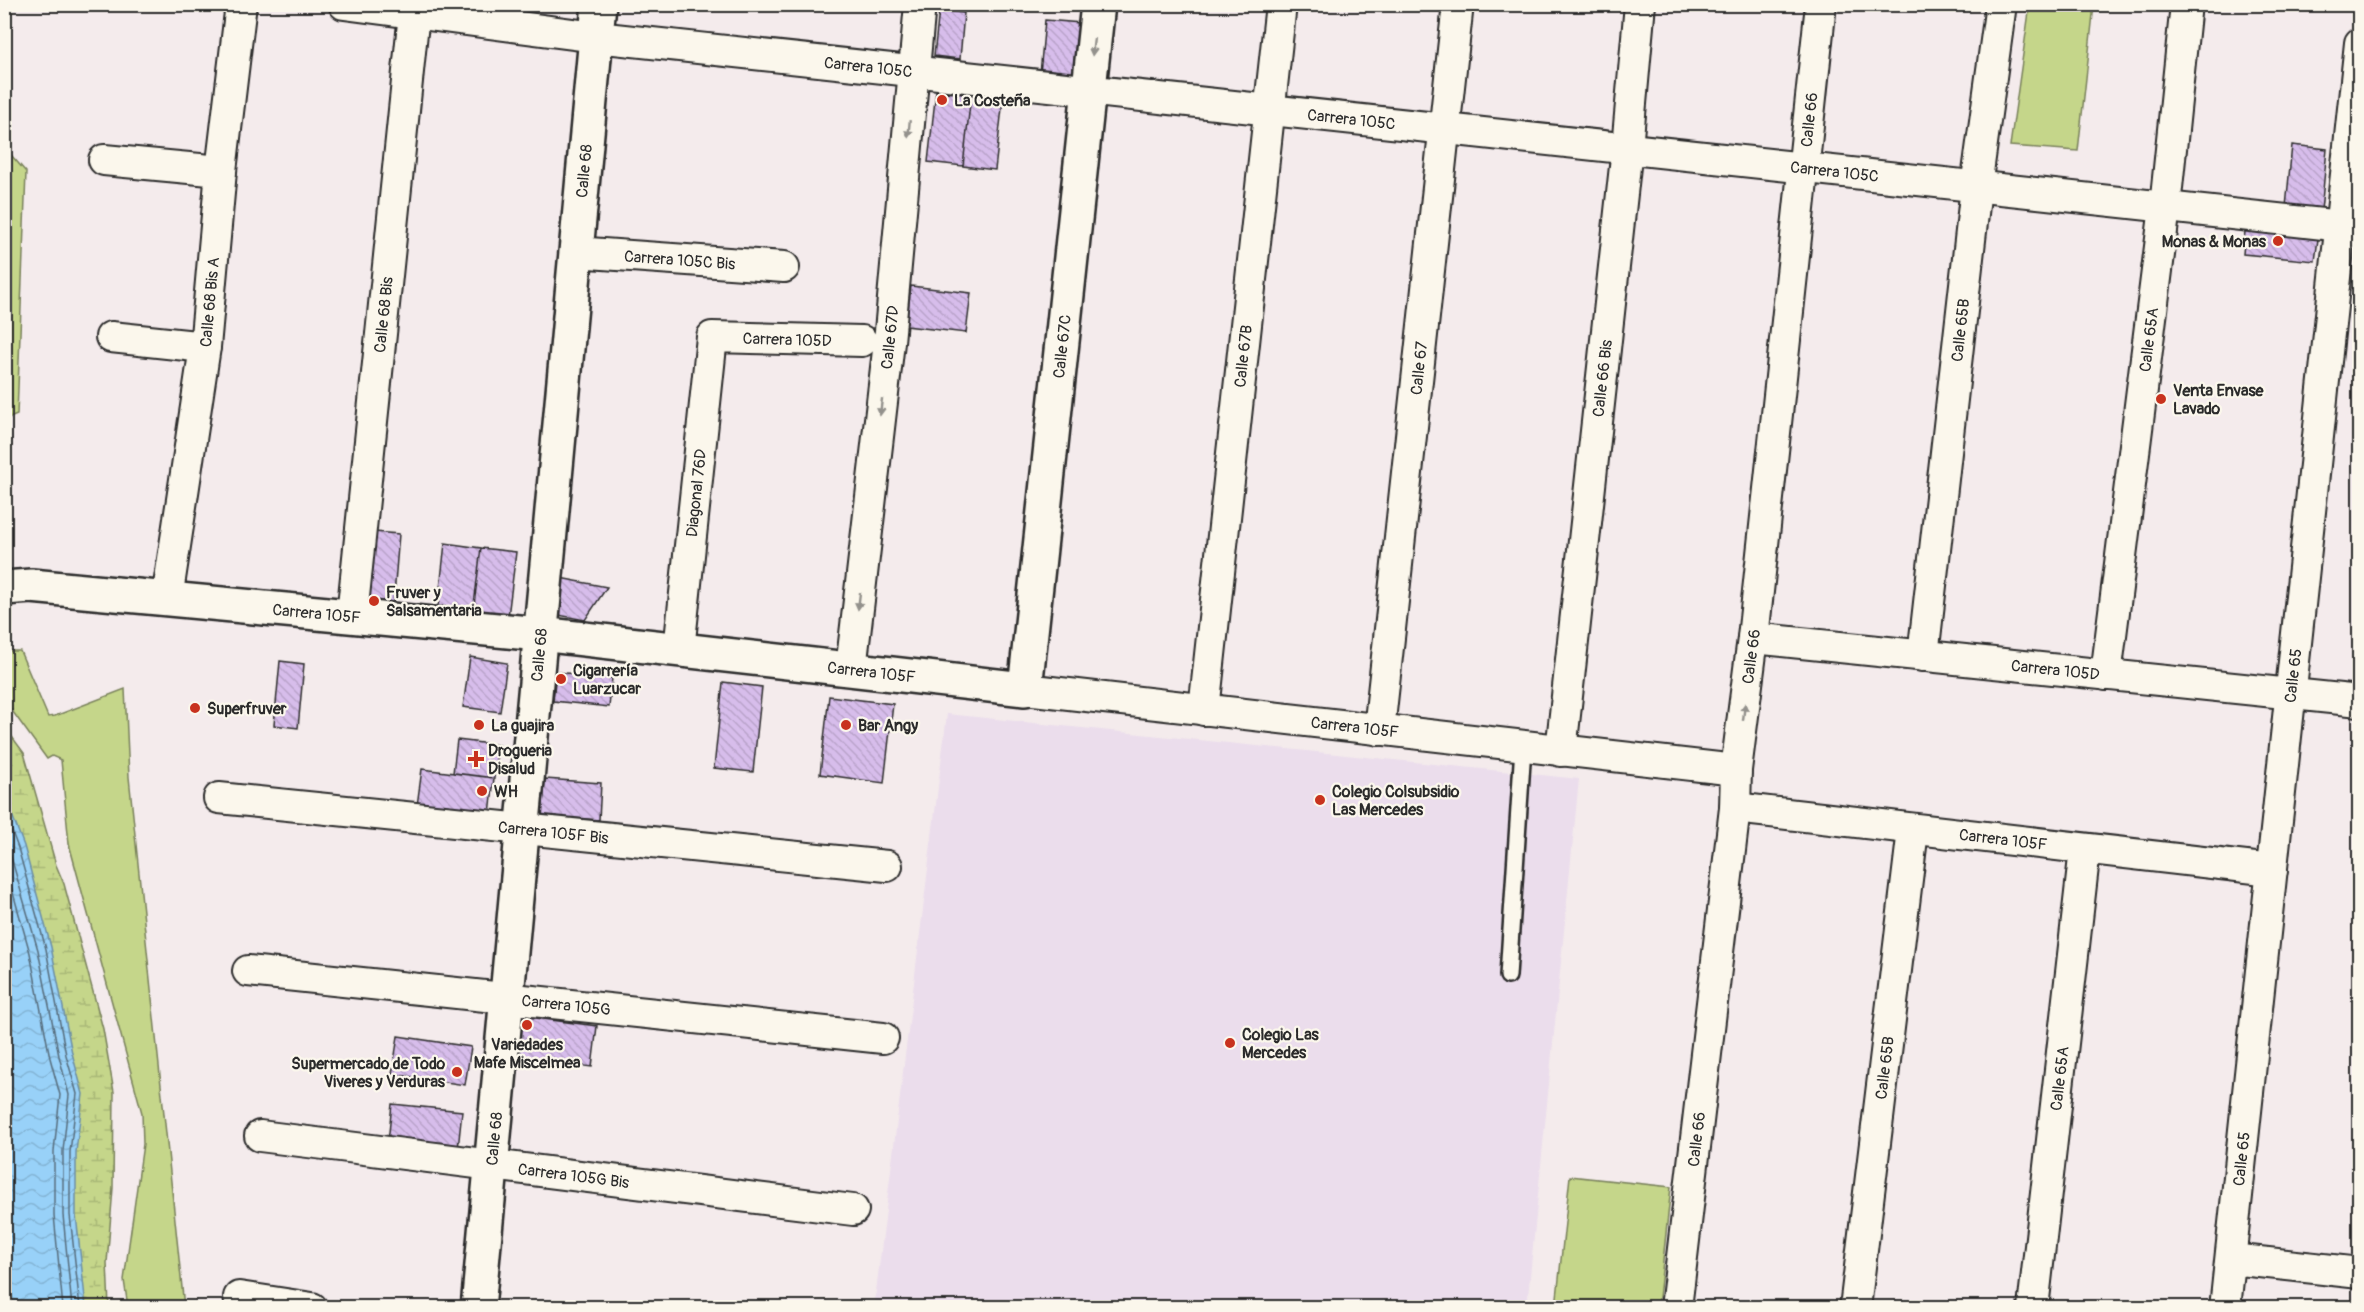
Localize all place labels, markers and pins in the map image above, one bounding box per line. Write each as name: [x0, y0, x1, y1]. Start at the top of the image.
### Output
place label: La Costeña: [954, 91, 1031, 111]
marker: La Costeña: [935, 93, 949, 107]
place label: Monas & Monas: [2162, 232, 2267, 252]
marker: Monas & Monas: [2271, 234, 2285, 248]
place label: Venta Envase Lavado: [2173, 381, 2265, 419]
marker: Venta Envase Lavado: [2154, 392, 2168, 406]
place label: Fruver y Salsamentaria: [386, 583, 482, 621]
marker: Fruver y Salsamentaria: [367, 594, 381, 608]
place label: Cigarrería Luarzucar: [573, 661, 641, 699]
marker: Cigarrería Luarzucar: [554, 672, 568, 686]
place label: Superfruver: [207, 699, 287, 719]
marker: Superfruver: [188, 701, 202, 715]
place label: La guajira: [491, 716, 555, 736]
place label: Bar Angy: [858, 716, 918, 736]
marker: La guajira: [472, 718, 486, 732]
marker: Bar Angy: [839, 718, 853, 732]
place label: Drogueria Disalud: [488, 741, 553, 779]
marker: Drogueria Disalud: [469, 752, 483, 766]
place label: WH: [494, 782, 518, 802]
place label: Colegio Colsubsidio Las Mercedes: [1332, 782, 1460, 820]
marker: WH: [475, 784, 489, 798]
marker: Colegio Colsubsidio Las Mercedes: [1313, 793, 1327, 807]
marker: Variedades Mafe Miscelmea: [520, 1018, 534, 1032]
place label: Colegio Las Mercedes: [1242, 1025, 1320, 1063]
place label: Variedades Mafe Miscelmea: [474, 1035, 581, 1073]
marker: Colegio Las Mercedes: [1223, 1036, 1237, 1050]
place label: Supermercado de Todo Viveres y Verduras: [291, 1054, 446, 1092]
marker: Supermercado de Todo Viveres y Verduras: [450, 1065, 464, 1079]

